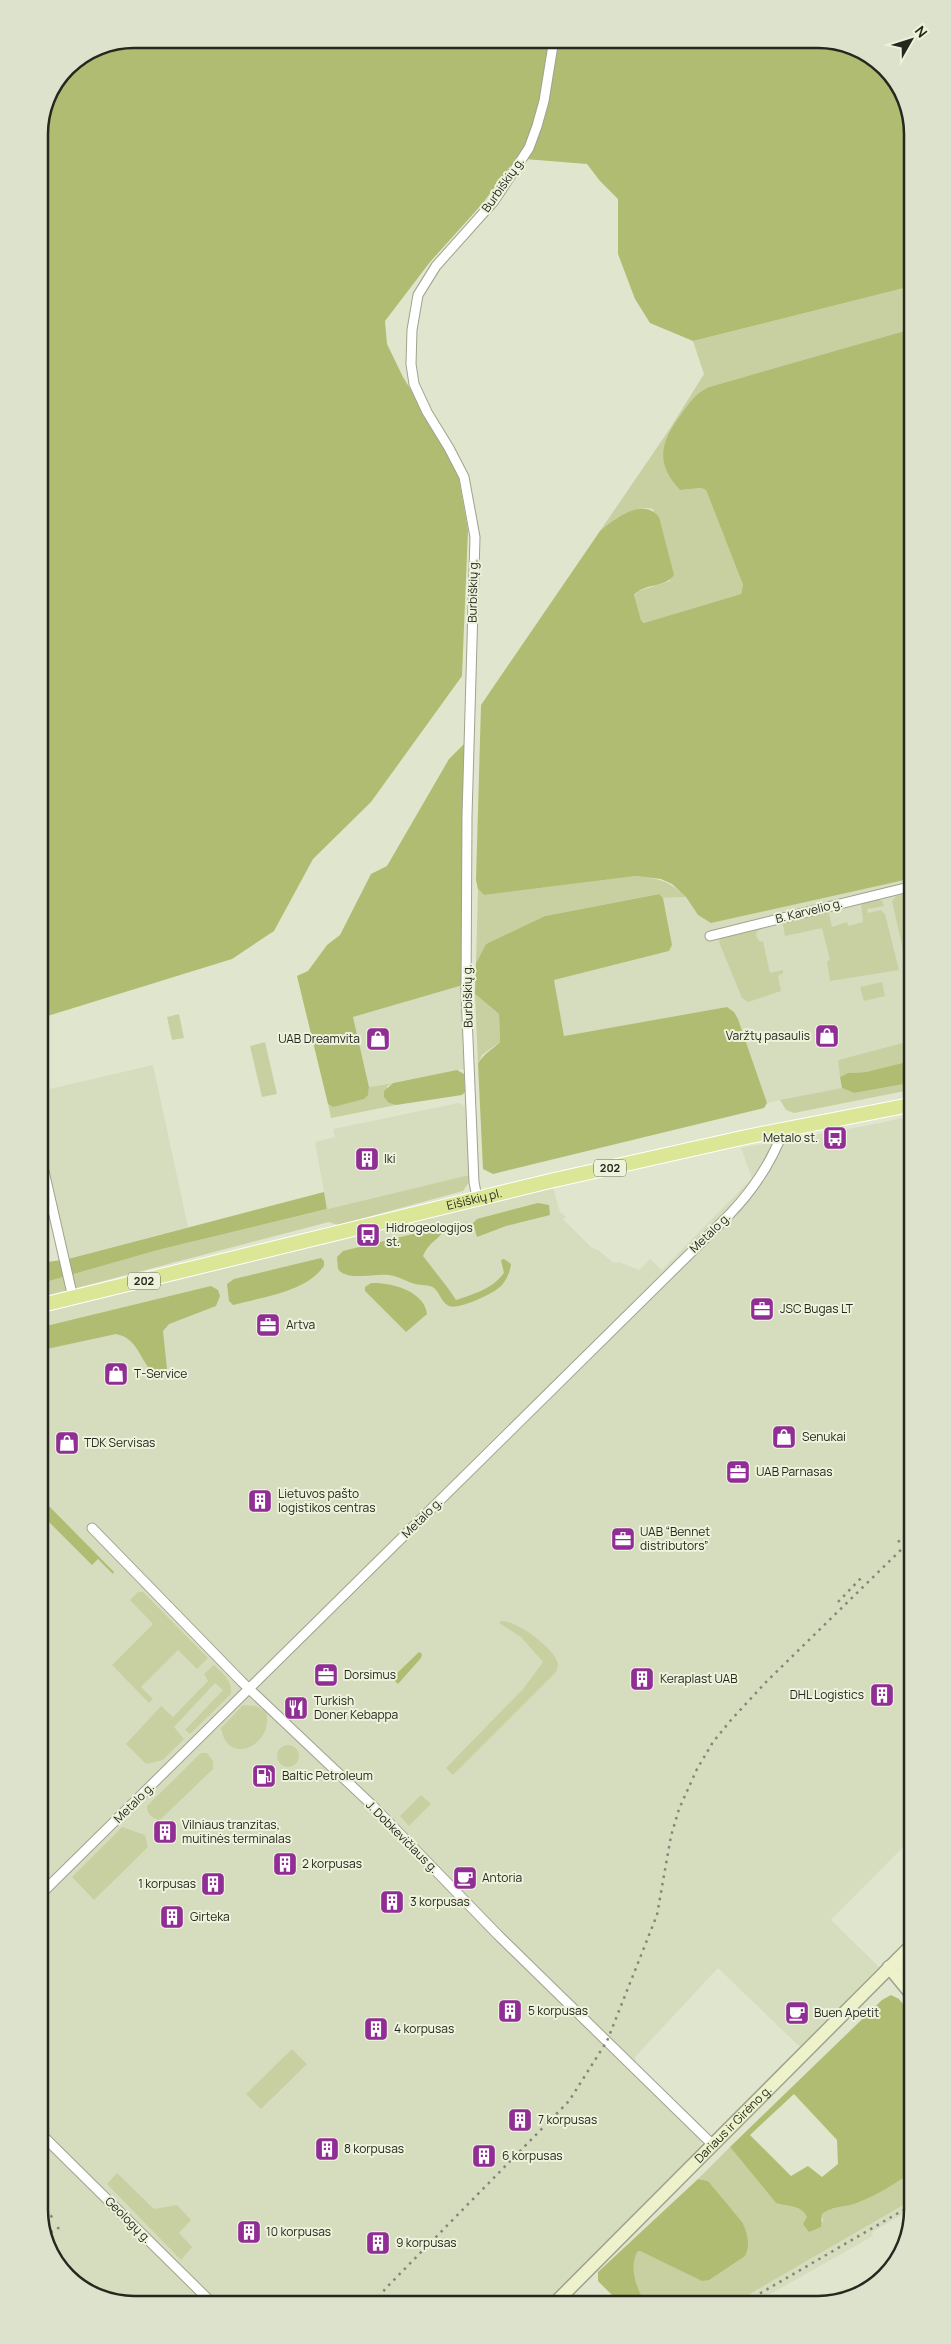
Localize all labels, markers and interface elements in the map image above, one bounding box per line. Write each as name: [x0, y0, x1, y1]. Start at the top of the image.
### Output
north arrow: [886, 15, 936, 65]
text: N: [911, 22, 932, 41]
street label: Burbiškių g.: [477, 154, 528, 216]
street label: Burbiškių g.: [463, 559, 482, 623]
street label: B. Karvelio g.: [774, 894, 844, 927]
street label: Burbiškių g.: [458, 964, 477, 1028]
shop icon: Varžtų pasaulis: [814, 1023, 840, 1049]
shop icon: UAB Dreamvita: [365, 1026, 391, 1052]
place label: Varžtų pasaulis: [726, 1027, 810, 1044]
place label: UAB Dreamvita: [278, 1030, 360, 1047]
bus stop icon: Metalo st.: [822, 1125, 848, 1151]
place label: Metalo st.: [763, 1129, 818, 1146]
building icon: Iki: [354, 1146, 380, 1172]
place label: Iki: [384, 1150, 396, 1167]
road number: 202: [594, 1160, 626, 1176]
street label: Eišiškių pl.: [445, 1184, 504, 1214]
street label: Metalo g.: [685, 1209, 734, 1256]
place label: Hidrogeologijos st.: [386, 1219, 473, 1250]
bus stop icon: Hidrogeologijos st.: [355, 1222, 381, 1248]
road number: 202: [128, 1272, 160, 1290]
office icon: JSC Bugas LT: [749, 1296, 775, 1322]
place label: JSC Bugas LT: [780, 1300, 854, 1317]
office icon: Artva: [255, 1312, 281, 1338]
place label: Artva: [286, 1316, 315, 1333]
shop icon: T-Service: [103, 1361, 129, 1387]
place label: T-Service: [134, 1365, 187, 1382]
shop icon: Senukai: [771, 1424, 797, 1450]
place label: Senukai: [802, 1428, 846, 1445]
shop icon: TDK Servisas: [54, 1430, 80, 1456]
place label: TDK Servisas: [84, 1434, 155, 1451]
office icon: UAB Parnasas: [725, 1459, 751, 1485]
place label: UAB Parnasas: [756, 1463, 832, 1480]
place label: Lietuvos pašto logistikos centras: [278, 1485, 376, 1516]
building icon: Lietuvos pašto logistikos centras: [247, 1488, 273, 1514]
street label: Metalo g.: [398, 1494, 446, 1542]
place label: UAB “Bennet distributors”: [640, 1523, 710, 1554]
office icon: UAB “Bennet distributors”: [610, 1526, 636, 1552]
office icon: Dorsimus: [313, 1662, 339, 1688]
place label: Dorsimus: [344, 1666, 396, 1683]
building icon: Keraplast UAB: [629, 1666, 655, 1692]
place label: Keraplast UAB: [660, 1670, 738, 1687]
building icon: DHL Logistics: [869, 1682, 895, 1708]
place label: DHL Logistics: [790, 1686, 864, 1703]
place label: Turkish Doner Kebappa: [314, 1692, 398, 1723]
restaurant icon: Turkish Doner Kebappa: [283, 1695, 309, 1721]
fuel station icon: Baltic Petroleum: [251, 1763, 277, 1789]
place label: Baltic Petroleum: [282, 1767, 373, 1784]
street label: Metalo g.: [110, 1779, 158, 1827]
street label: J. Dobkevičiaus g.: [362, 1797, 442, 1877]
place label: Vilniaus tranzitas, muitinės terminalas: [182, 1816, 291, 1847]
building icon: Vilniaus tranzitas, muitinės terminalas: [152, 1819, 178, 1845]
building icon: 2 korpusas: [272, 1851, 298, 1877]
place label: 2 korpusas: [302, 1855, 362, 1872]
cafe icon: Antoria: [452, 1865, 478, 1891]
place label: Antoria: [482, 1869, 522, 1886]
building icon: 1 korpusas: [200, 1871, 226, 1897]
place label: 1 korpusas: [138, 1875, 196, 1892]
building icon: 3 korpusas: [379, 1889, 405, 1915]
place label: 3 korpusas: [410, 1893, 470, 1910]
building icon: Girteka: [159, 1904, 185, 1930]
place label: Girteka: [190, 1908, 230, 1925]
building icon: 5 korpusas: [497, 1998, 523, 2024]
cafe icon: Buen Apetit: [784, 2000, 810, 2026]
place label: 5 korpusas: [528, 2002, 588, 2019]
place label: Buen Apetit: [814, 2004, 879, 2021]
building icon: 4 korpusas: [363, 2016, 389, 2042]
place label: 4 korpusas: [394, 2020, 454, 2037]
street label: Dariaus ir Girėno g.: [690, 2081, 775, 2166]
building icon: 7 korpusas: [507, 2107, 533, 2133]
place label: 7 korpusas: [538, 2111, 597, 2128]
building icon: 8 korpusas: [314, 2136, 340, 2162]
place label: 8 korpusas: [344, 2140, 404, 2157]
building icon: 6 korpusas: [471, 2143, 497, 2169]
place label: 6 korpusas: [502, 2147, 563, 2164]
street label: Geologų g.: [101, 2193, 155, 2247]
building icon: 10 korpusas: [236, 2219, 262, 2245]
place label: 10 korpusas: [266, 2223, 331, 2240]
building icon: 9 korpusas: [365, 2230, 391, 2256]
place label: 9 korpusas: [396, 2234, 457, 2251]

